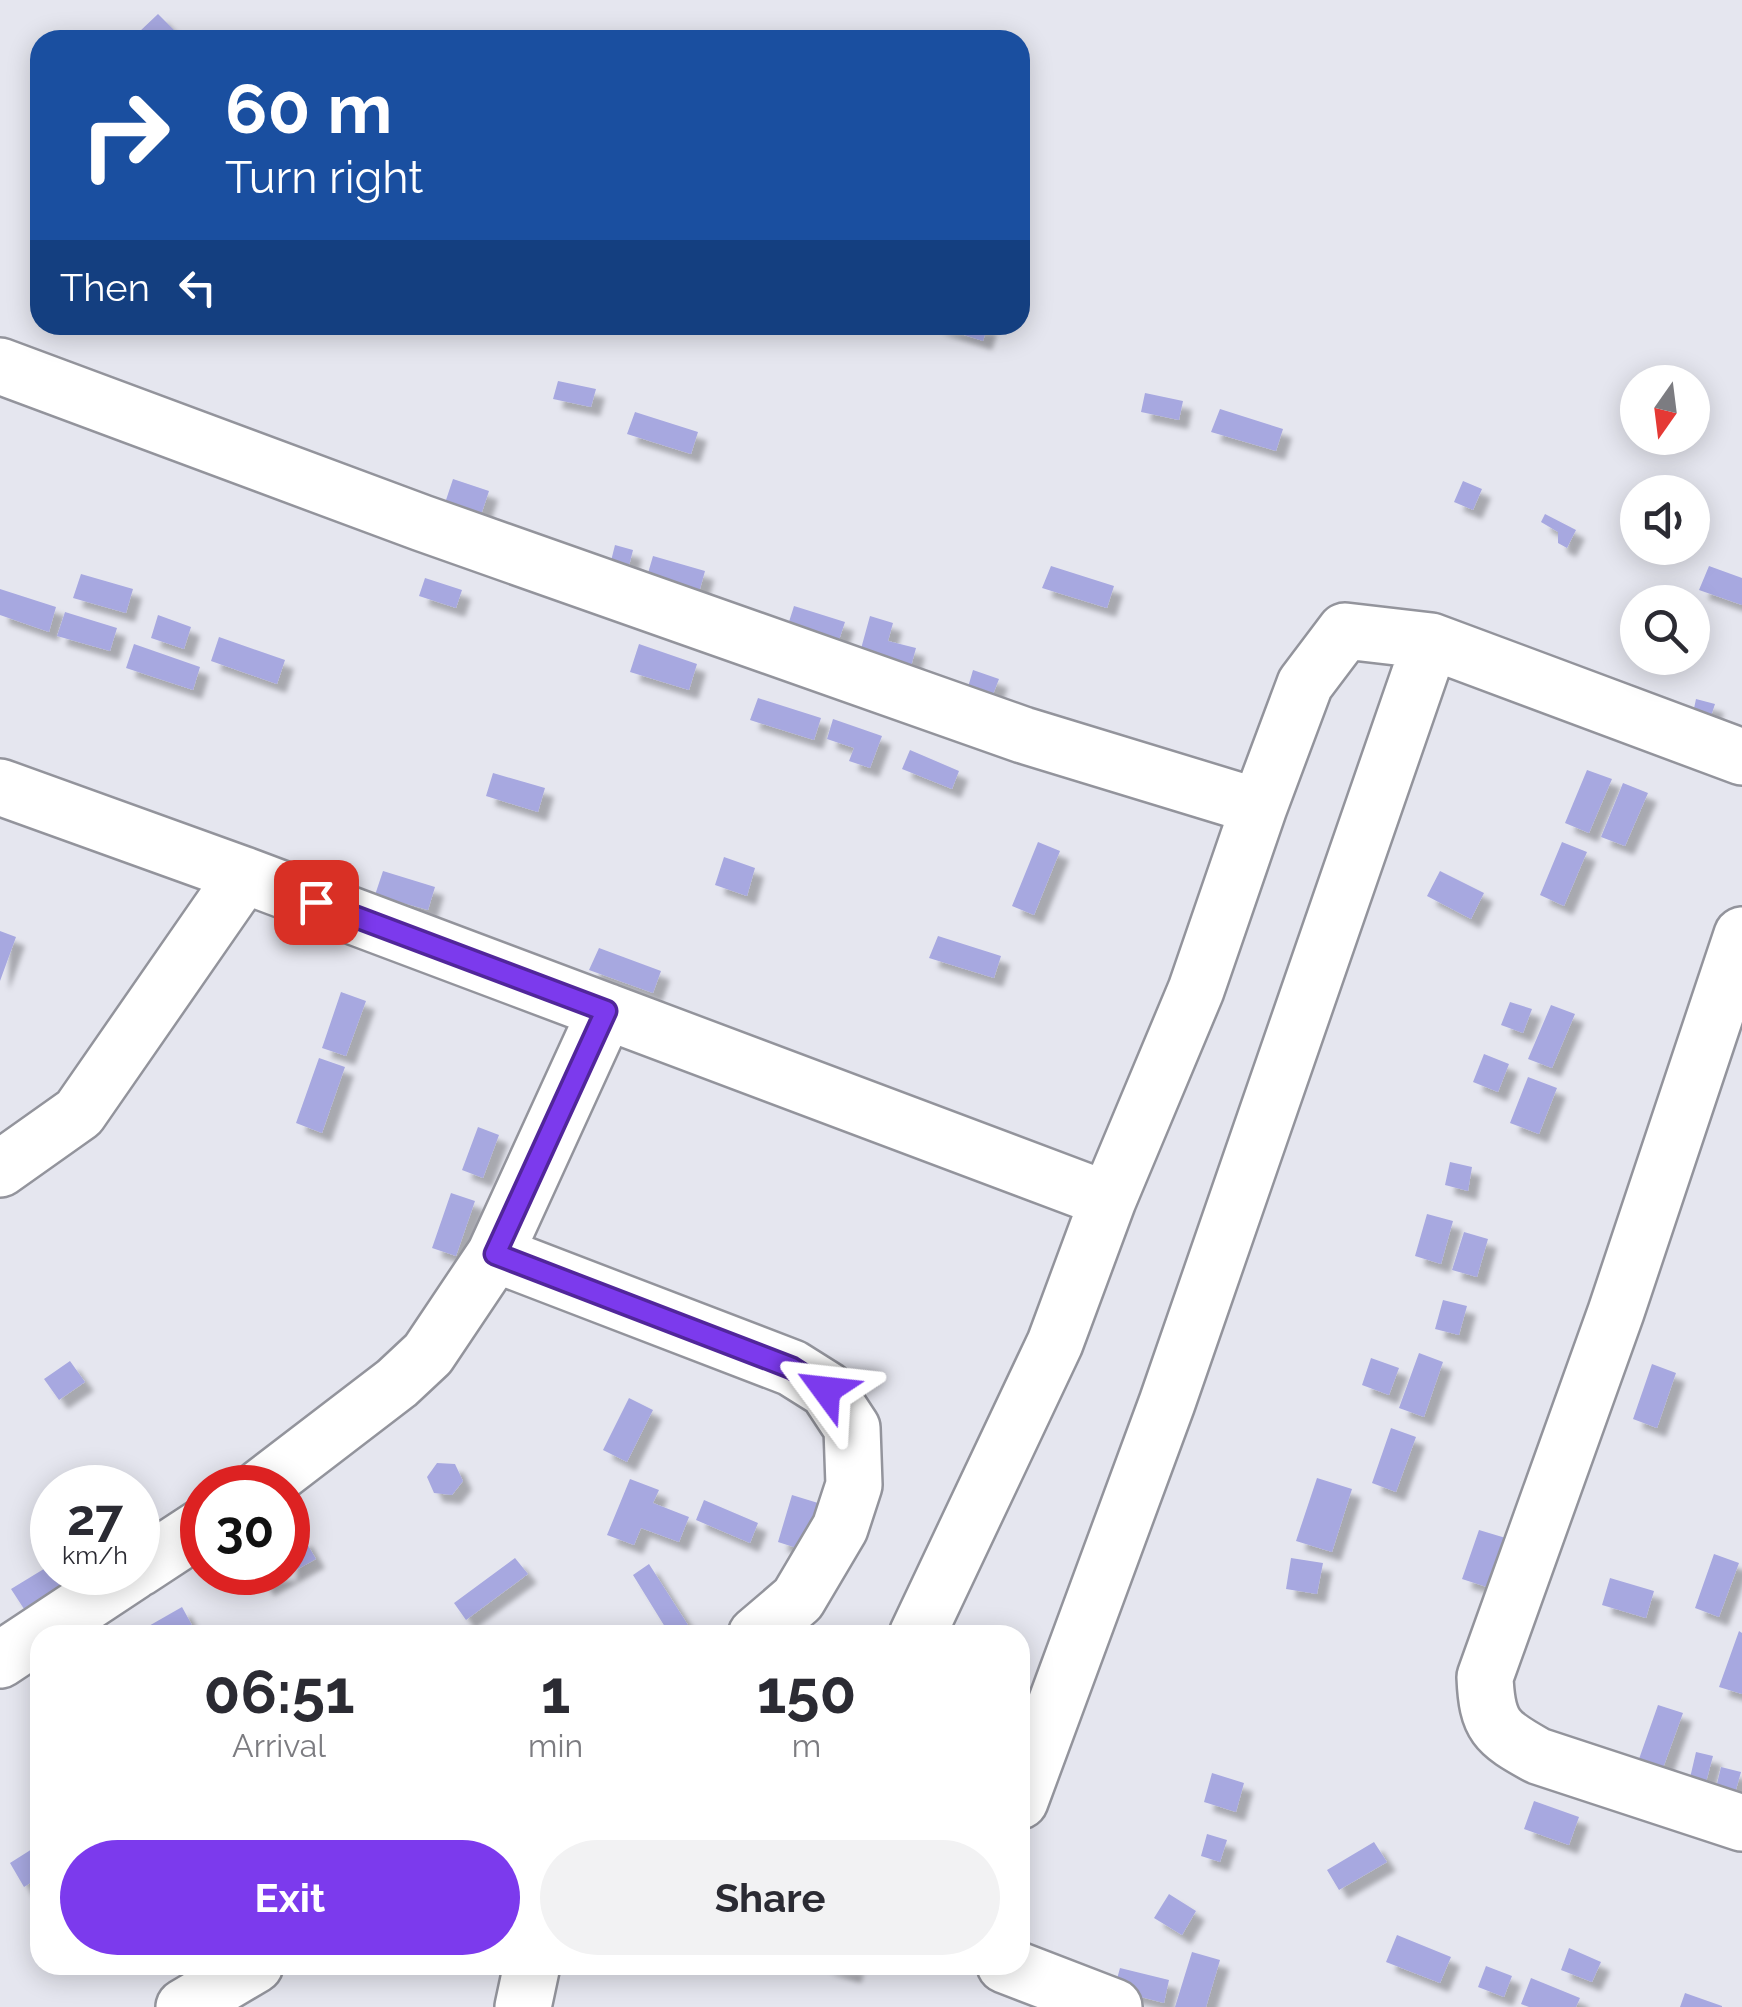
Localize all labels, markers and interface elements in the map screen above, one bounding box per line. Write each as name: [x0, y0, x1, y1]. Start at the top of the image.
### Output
text: 60 m: [225, 67, 392, 149]
icon: right: [60, 70, 190, 200]
text: Turn right: [225, 151, 423, 204]
icon: left: [170, 260, 225, 315]
text: Then: [60, 265, 150, 310]
north arrow: [1620, 365, 1710, 455]
map controls: [1620, 365, 1710, 675]
button: sound: [1620, 475, 1710, 565]
button: search: [1620, 585, 1710, 675]
pin: [274, 860, 359, 945]
icon: arrive: [289, 875, 344, 930]
position arrow: [774, 1338, 878, 1442]
speed limit sign: 30: [180, 1465, 310, 1595]
text: 27: [67, 1488, 123, 1547]
text: km/h: [62, 1540, 128, 1570]
text: 06:51: [204, 1657, 355, 1727]
text: 1: [541, 1657, 570, 1727]
text: 150: [757, 1657, 856, 1727]
text: Arrival: [232, 1727, 326, 1764]
text: min: [528, 1727, 583, 1764]
text: m: [792, 1727, 821, 1764]
button: Exit: [60, 1840, 520, 1955]
button: Share: [540, 1840, 1000, 1955]

